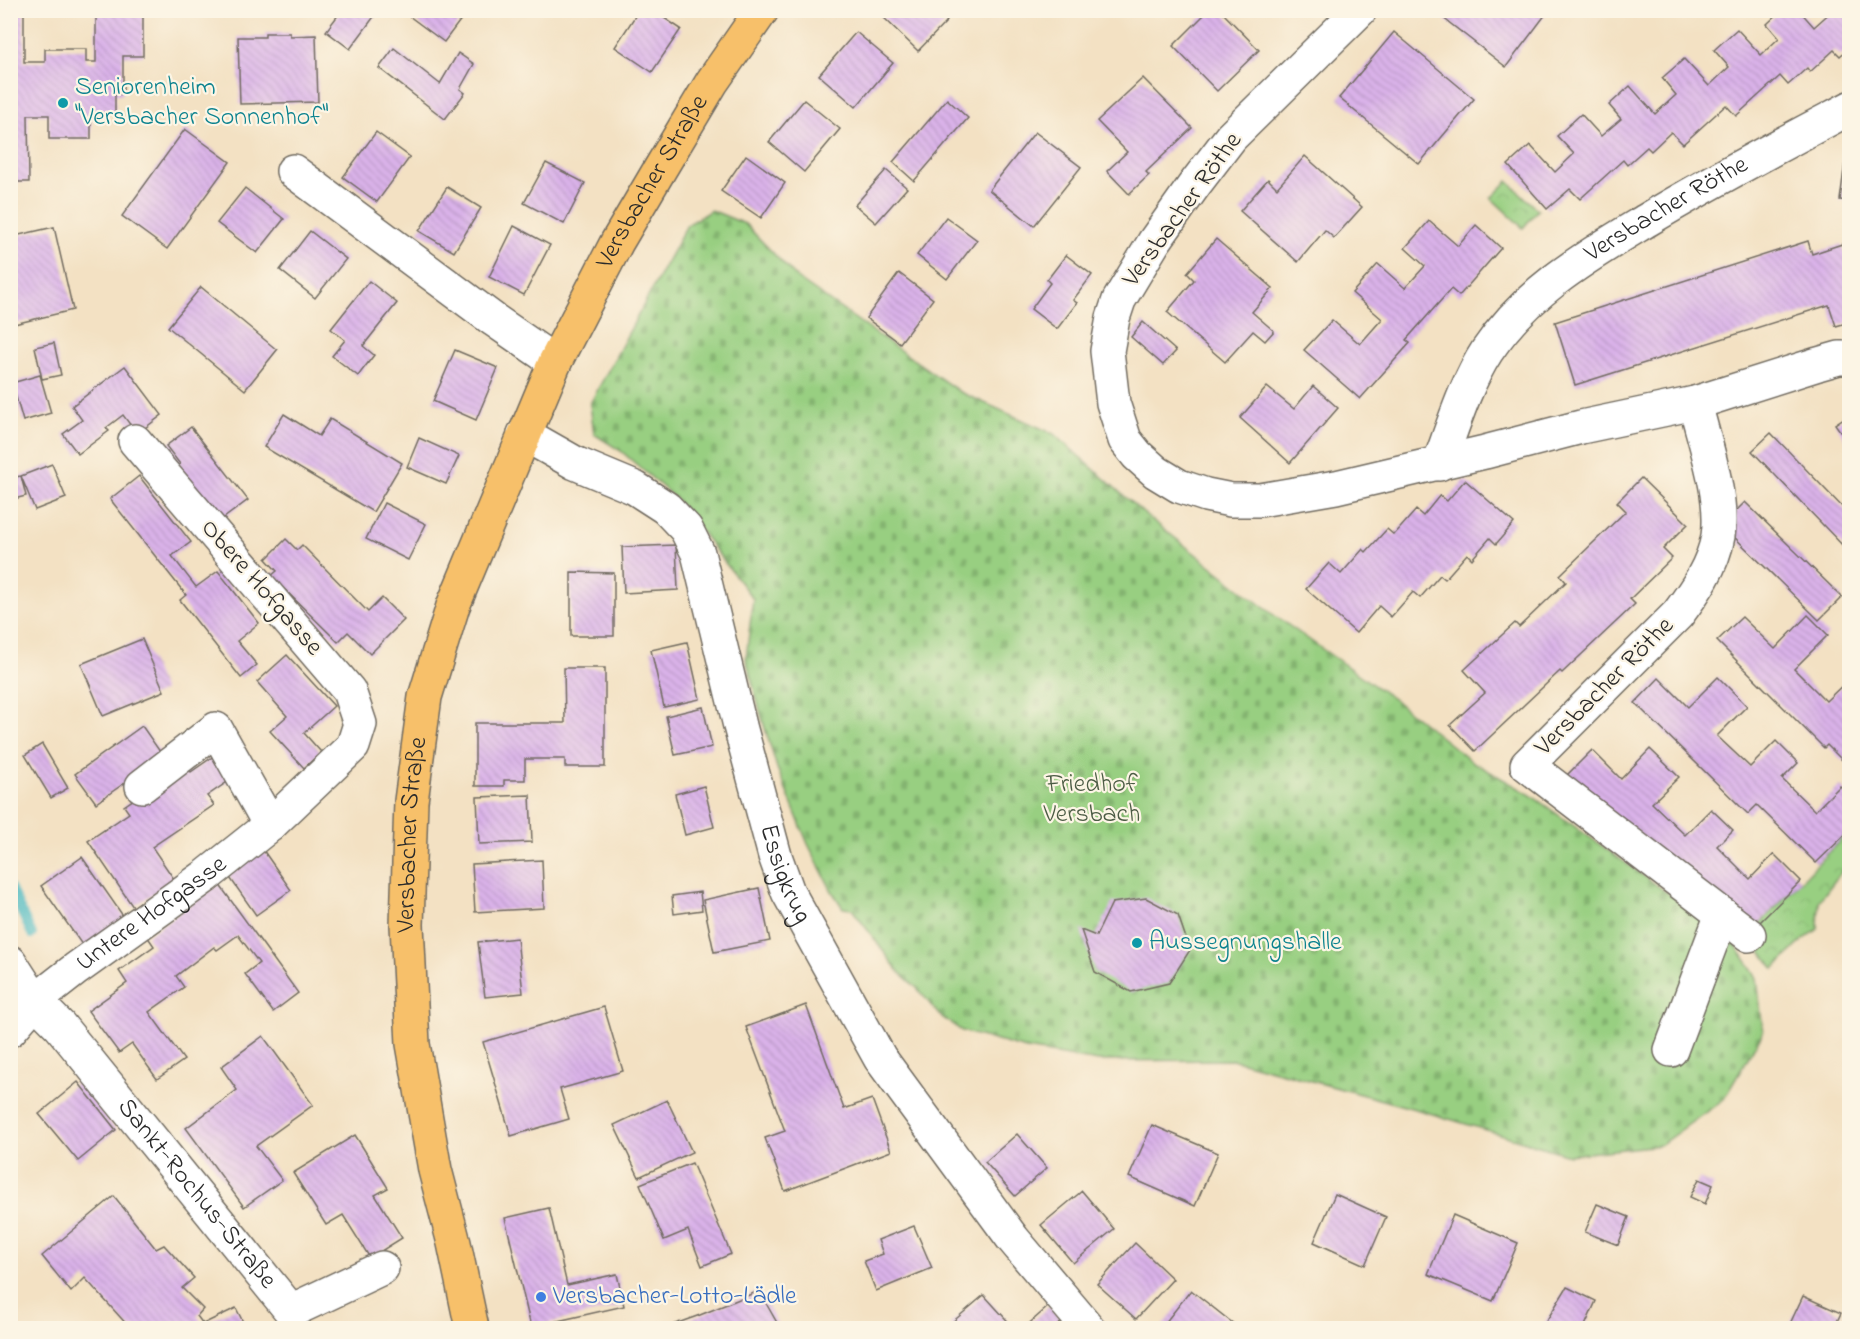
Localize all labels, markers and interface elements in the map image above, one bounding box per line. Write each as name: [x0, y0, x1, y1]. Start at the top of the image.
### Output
place label: Seniorenheim "Versbacher Sonnenhof": [75, 69, 329, 137]
street label: Versbacher Straße: [587, 88, 719, 277]
marker: Seniorenheim "Versbacher Sonnenhof": [56, 96, 70, 110]
street label: Versbacher Röthe: [1113, 124, 1253, 296]
street label: Versbacher Röthe: [1577, 147, 1756, 273]
street label: Obere Hofgasse: [191, 511, 332, 665]
street label: Versbacher Röthe: [1526, 608, 1684, 766]
street label: Versbacher Straße: [388, 734, 438, 934]
park label: Friedhof Versbach: [1043, 766, 1140, 834]
street label: Essigkrug: [748, 820, 821, 930]
street label: Untere Hofgasse: [69, 847, 236, 982]
place label: Aussegnungshalle: [1149, 924, 1342, 962]
marker: Aussegnungshalle: [1130, 936, 1144, 950]
street label: Sankt-Rochus-Straße: [107, 1090, 285, 1298]
place label: Versbacher-Lotto-Lädle: [552, 1278, 797, 1316]
marker: Versbacher-Lotto-Lädle: [534, 1290, 548, 1304]

